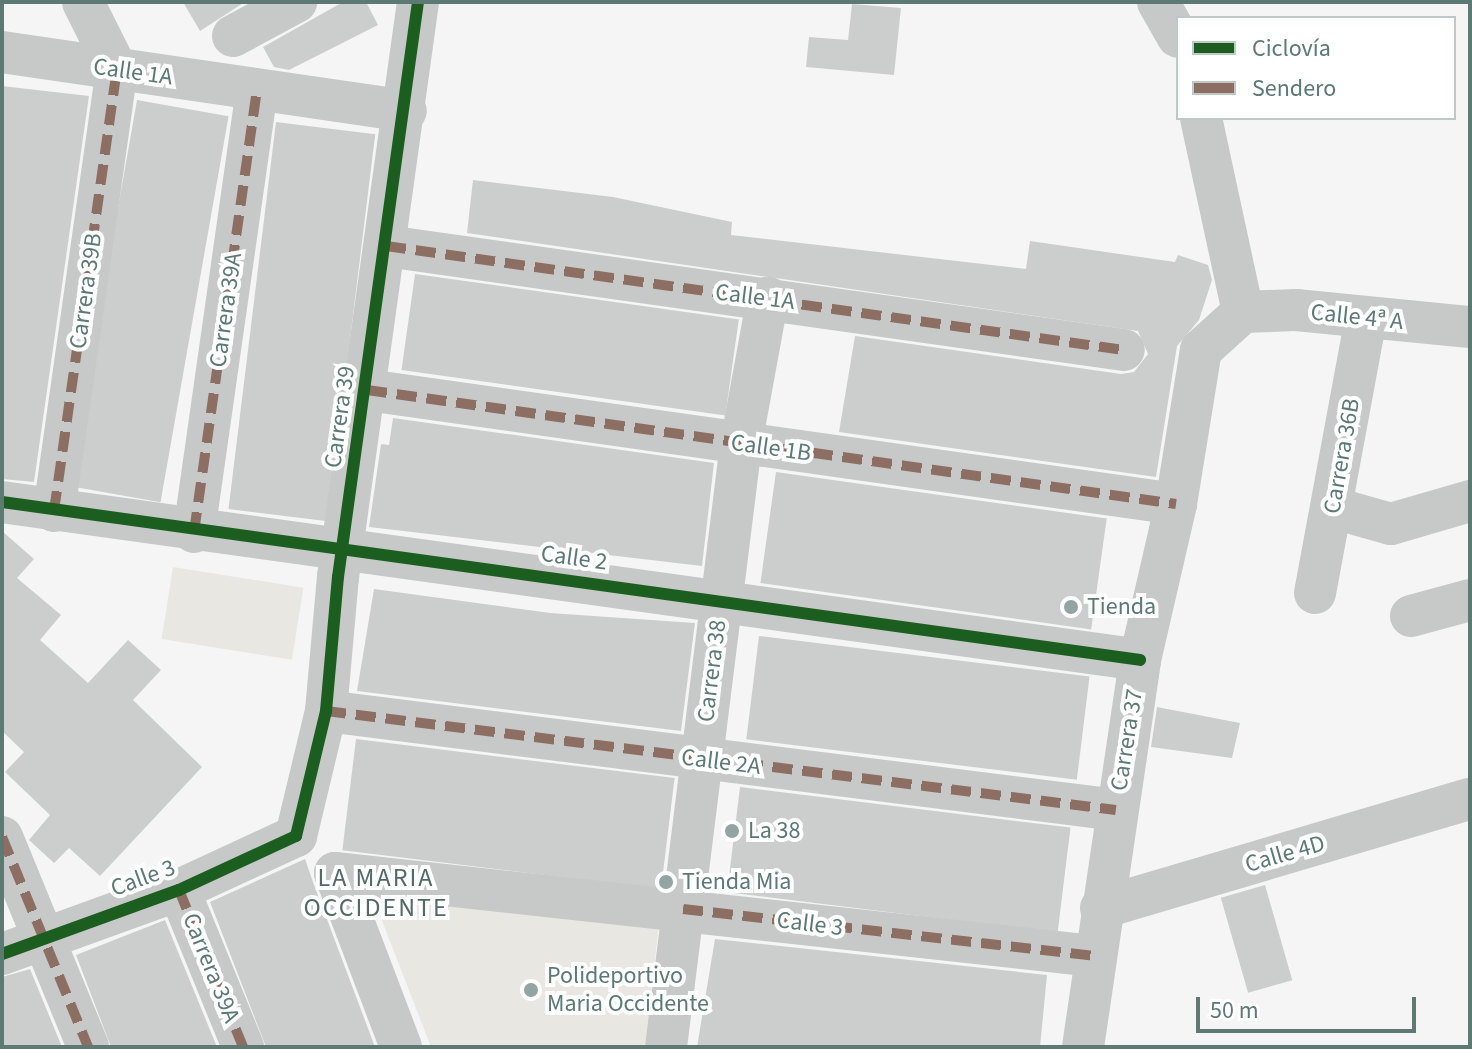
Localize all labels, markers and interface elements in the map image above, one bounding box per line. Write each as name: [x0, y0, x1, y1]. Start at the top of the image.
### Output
legend: [1176, 16, 1456, 120]
text: Ciclovía: [1252, 31, 1331, 66]
street label: Calle 1A: [92, 52, 174, 92]
text: Sendero: [1252, 71, 1336, 106]
street label: Carrera 39B: [64, 231, 108, 351]
street label: Carrera 39A: [204, 251, 248, 369]
street label: Calle 1A: [714, 278, 796, 316]
street label: Calle 4ª A: [1309, 298, 1405, 336]
street label: Carrera 39: [319, 364, 361, 470]
street label: Carrera 36B: [1318, 396, 1366, 516]
street label: Calle 1B: [729, 428, 813, 468]
street label: Calle 2: [539, 539, 609, 577]
place label: Tienda: [1087, 593, 1156, 621]
marker: Tienda: [1062, 598, 1080, 616]
street label: Carrera 38: [691, 618, 733, 724]
street label: Carrera 37: [1105, 687, 1149, 793]
street label: Calle 2A: [680, 743, 762, 781]
place label: La 38: [748, 817, 800, 845]
marker: La 38: [723, 822, 741, 840]
street label: Calle 4D: [1242, 829, 1328, 879]
street label: Calle 3: [107, 853, 179, 903]
district label: LA MARIA OCCIDENTE: [303, 862, 449, 924]
place label: Tienda Mia: [682, 868, 791, 896]
marker: Tienda Mia: [657, 873, 675, 891]
street label: Calle 3: [775, 906, 845, 942]
street label: Carrera 39A: [176, 909, 246, 1027]
place label: Polideportivo Maria Occidente: [547, 962, 709, 1018]
marker: Polideportivo Maria Occidente: [522, 981, 540, 999]
scale bar: [1200, 981, 1420, 1031]
text: 50 m: [1210, 993, 1259, 1028]

